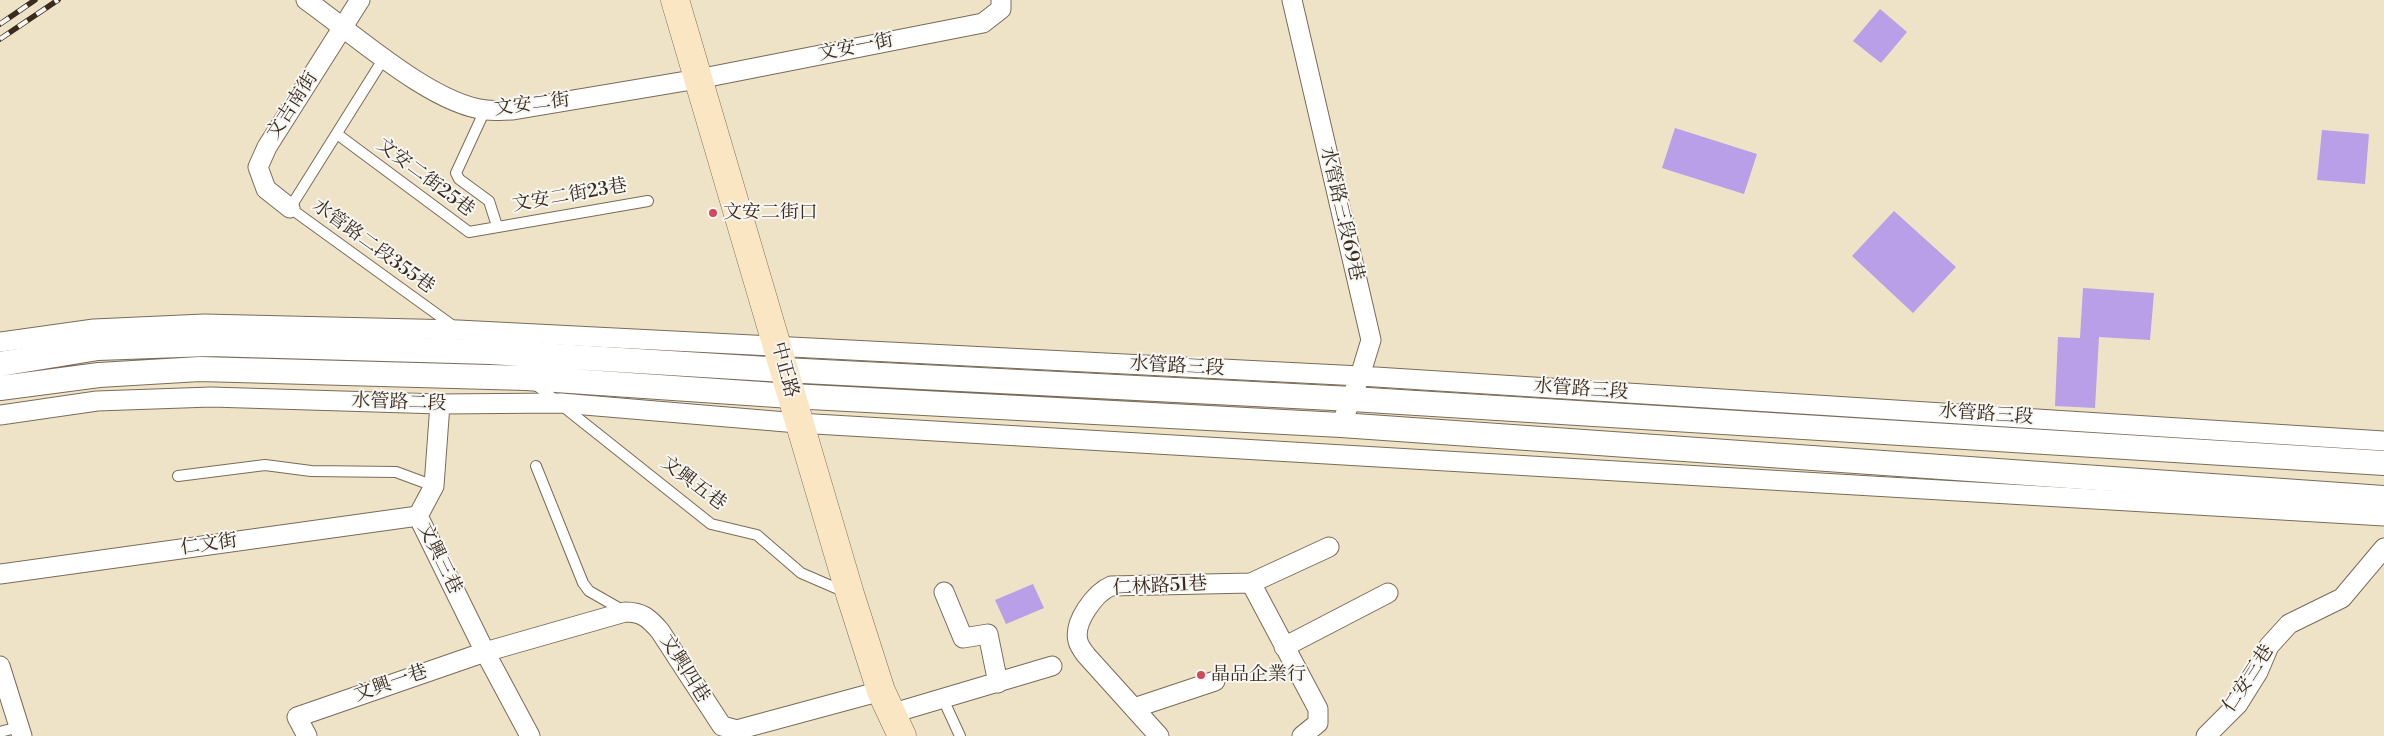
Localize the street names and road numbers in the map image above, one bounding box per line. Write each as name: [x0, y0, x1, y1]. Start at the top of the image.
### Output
street label: 文安一街: [817, 30, 895, 66]
street label: 文吉南街: [263, 68, 323, 144]
street label: 文安二街: [493, 89, 571, 121]
street label: 文安二街25巷: [372, 134, 478, 222]
street label: 水管路三段69巷: [1314, 145, 1368, 283]
street label: 文安二街23巷: [511, 175, 629, 217]
street label: 水管路二段355巷: [307, 195, 439, 299]
street label: 中正路: [766, 340, 802, 400]
street label: 水管路三段: [1129, 353, 1225, 381]
street label: 水管路三段: [1533, 375, 1629, 405]
street label: 水管路二段: [351, 390, 447, 416]
street label: 水管路三段: [1938, 400, 2034, 430]
street label: 文興五巷: [656, 452, 730, 516]
street label: 文興三巷: [412, 520, 466, 598]
street label: 仁文街: [179, 530, 239, 560]
street label: 仁林路51巷: [1112, 573, 1208, 601]
street label: 文興四巷: [654, 631, 714, 707]
street label: 仁安三巷: [2219, 641, 2279, 717]
street label: 文興一巷: [351, 661, 431, 707]

